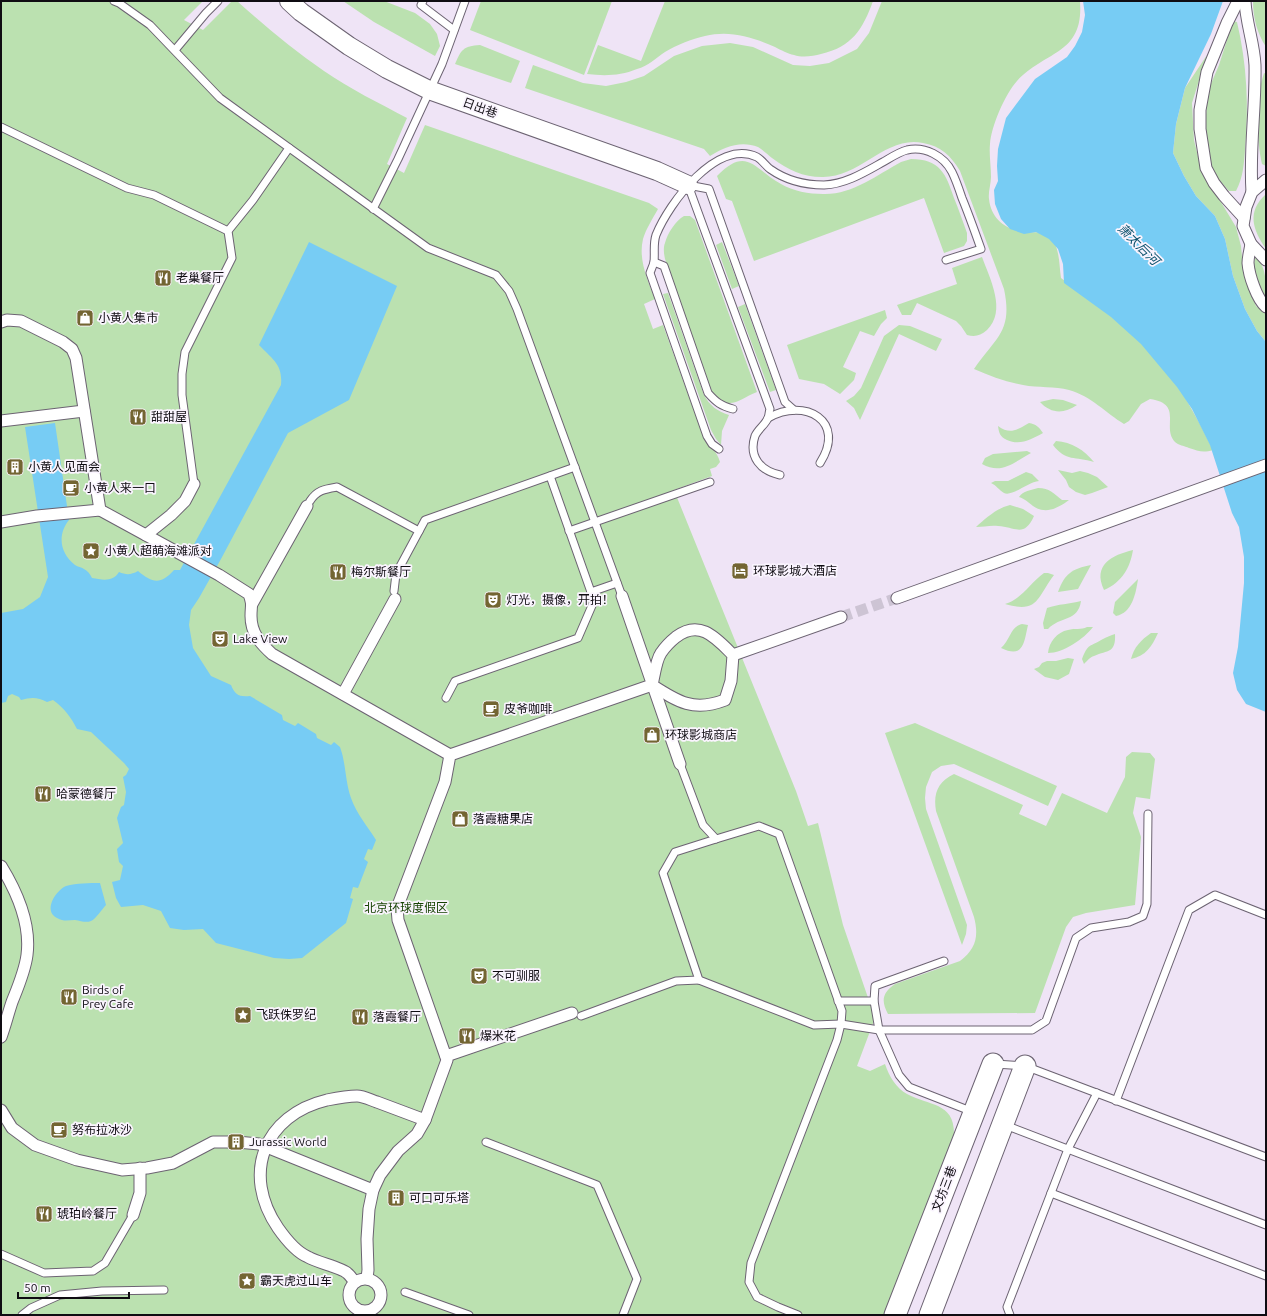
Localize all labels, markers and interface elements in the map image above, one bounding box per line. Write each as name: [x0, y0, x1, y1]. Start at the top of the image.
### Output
street label: 日出巷: [461, 95, 499, 120]
water label: 萧太后河: [1116, 221, 1164, 269]
restaurant icon: 老巢餐厅: [153, 268, 173, 288]
place label: 老巢餐厅: [176, 271, 224, 284]
shop icon: 小黄人集市: [75, 308, 95, 328]
place label: 小黄人集市: [98, 311, 158, 324]
restaurant icon: 甜甜屋: [128, 407, 148, 427]
place label: 甜甜屋: [151, 410, 187, 423]
building icon: 小黄人见面会: [5, 457, 25, 477]
place label: 小黄人见面会: [28, 460, 100, 473]
cafe icon: 小黄人来一口: [61, 478, 81, 498]
place label: 小黄人来一口: [84, 481, 156, 494]
place icon: 小黄人超萌海滩派对: [81, 541, 101, 561]
place label: 小黄人超萌海滩派对: [104, 544, 212, 557]
hotel icon: 环球影城大酒店: [730, 561, 750, 581]
restaurant icon: 梅尔斯餐厅: [328, 562, 348, 582]
place label: 环球影城大酒店: [753, 564, 837, 577]
place label: 梅尔斯餐厅: [351, 565, 411, 578]
theatre icon: 灯光，摄像，开拍！: [483, 590, 503, 610]
place label: 灯光，摄像，开拍！: [506, 593, 614, 606]
theatre icon: Lake View: [210, 629, 230, 649]
place label: Lake View: [233, 632, 288, 645]
cafe icon: 皮爷咖啡: [481, 699, 501, 719]
place label: 皮爷咖啡: [504, 702, 552, 715]
shop icon: 环球影城商店: [642, 725, 662, 745]
place label: 环球影城商店: [665, 728, 737, 741]
restaurant icon: 哈蒙德餐厅: [33, 784, 53, 804]
place label: 哈蒙德餐厅: [56, 787, 116, 800]
shop icon: 落霞糖果店: [450, 809, 470, 829]
place label: 落霞糖果店: [473, 812, 533, 825]
park label: 北京环球度假区: [364, 901, 448, 914]
theatre icon: 不可驯服: [469, 966, 489, 986]
place label: 不可驯服: [492, 969, 540, 982]
place label: Birds of Prey Cafe: [82, 983, 134, 1010]
restaurant icon: Birds of Prey Cafe: [59, 987, 79, 1007]
place icon: 飞跃侏罗纪: [233, 1005, 253, 1025]
restaurant icon: 落霞餐厅: [350, 1007, 370, 1027]
place label: 飞跃侏罗纪: [256, 1008, 316, 1021]
place label: 落霞餐厅: [373, 1010, 421, 1023]
restaurant icon: 爆米花: [457, 1026, 477, 1046]
place label: 爆米花: [480, 1029, 516, 1042]
cafe icon: 努布拉冰沙: [49, 1120, 69, 1140]
place label: 努布拉冰沙: [72, 1123, 132, 1136]
building icon: Jurassic World: [226, 1132, 246, 1152]
place label: Jurassic World: [249, 1135, 327, 1148]
street label: 文坊三巷: [929, 1164, 958, 1214]
building icon: 可口可乐塔: [386, 1188, 406, 1208]
place label: 可口可乐塔: [409, 1191, 469, 1204]
restaurant icon: 琥珀岭餐厅: [34, 1204, 54, 1224]
place label: 琥珀岭餐厅: [57, 1207, 117, 1220]
place icon: 霸天虎过山车: [237, 1271, 257, 1291]
scale bar: [18, 1274, 129, 1300]
place label: 霸天虎过山车: [260, 1274, 332, 1287]
text: 50 m: [24, 1281, 51, 1294]

